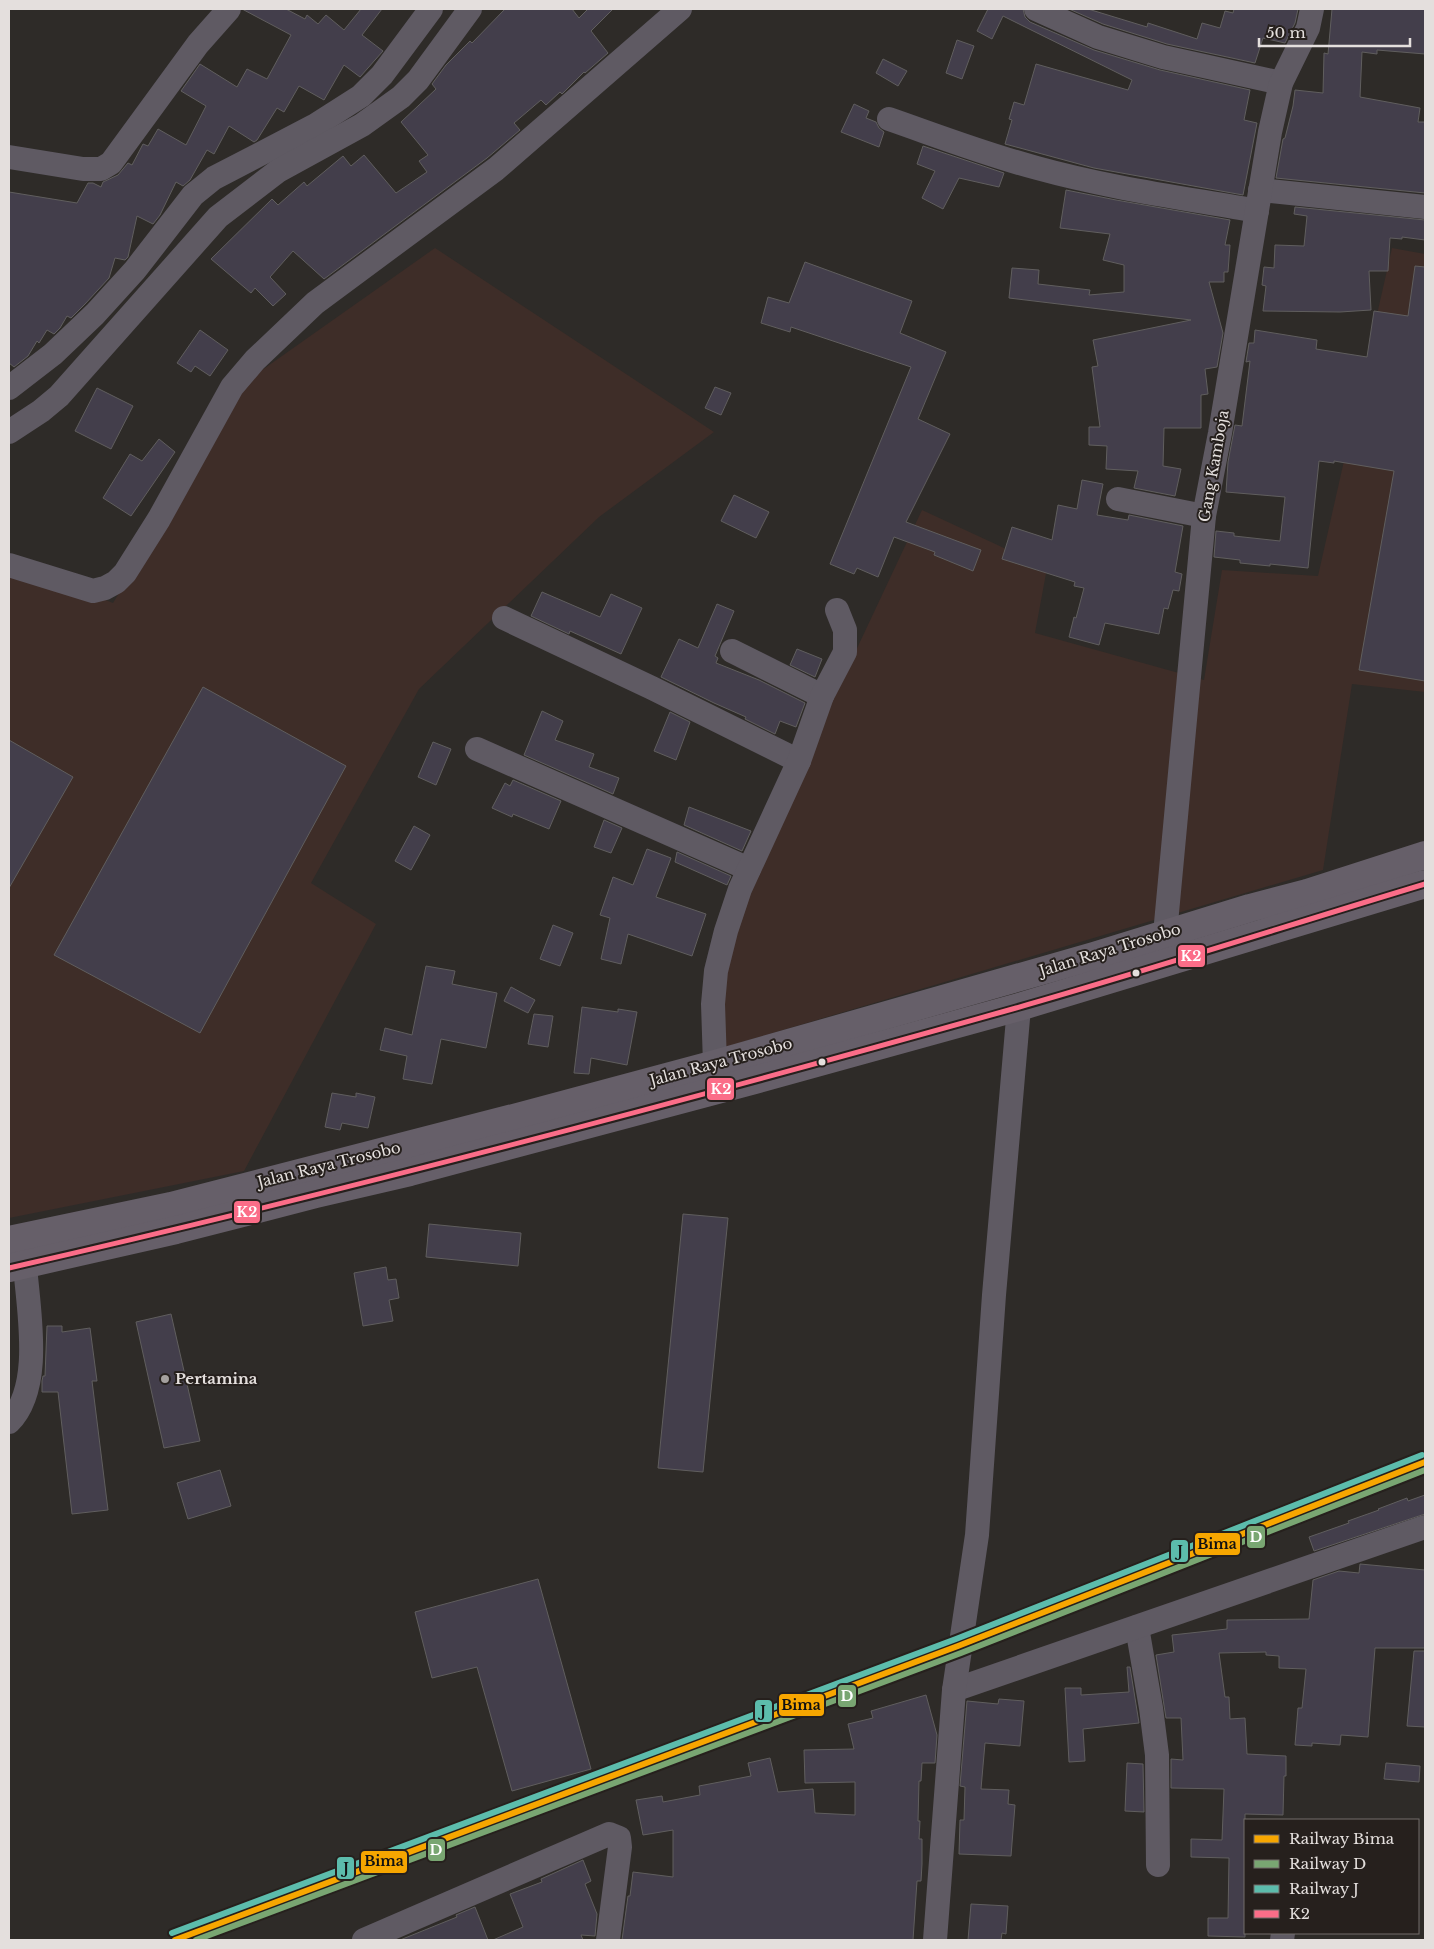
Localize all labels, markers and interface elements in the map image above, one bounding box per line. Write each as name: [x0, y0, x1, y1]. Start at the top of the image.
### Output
scale bar: [1259, 15, 1410, 47]
text: 50 m: [1266, 23, 1306, 42]
street label: Gang Kamboja: [1194, 408, 1233, 523]
street label: Jalan Raya Trosobo: [1035, 919, 1183, 981]
line badge: K2: [1177, 944, 1206, 968]
text: K2: [1181, 947, 1201, 965]
unlabelled marker: [1131, 968, 1141, 978]
street label: Jalan Raya Trosobo: [646, 1033, 794, 1090]
unlabelled marker: [817, 1057, 827, 1067]
line badge: K2: [706, 1077, 735, 1101]
text: K2: [711, 1080, 731, 1098]
street label: Jalan Raya Trosobo: [253, 1137, 403, 1192]
line badge: K2: [233, 1200, 261, 1224]
text: K2: [237, 1203, 257, 1221]
place label: Pertamina: [175, 1369, 258, 1388]
marker: Pertamina: [159, 1373, 171, 1385]
line badge: D: [1246, 1525, 1266, 1549]
text: D: [1250, 1528, 1263, 1546]
line badge: Bima: [1194, 1532, 1241, 1556]
text: Bima: [1197, 1535, 1237, 1553]
line badge: J: [1170, 1539, 1189, 1563]
text: J: [1174, 1542, 1183, 1560]
line badge: D: [837, 1684, 857, 1708]
text: D: [841, 1687, 854, 1705]
line badge: Bima: [778, 1693, 825, 1717]
text: Bima: [781, 1696, 821, 1714]
line badge: J: [754, 1699, 773, 1723]
text: J: [757, 1702, 766, 1720]
legend: [1244, 1819, 1419, 1934]
text: Railway Bima: [1289, 1829, 1395, 1848]
line badge: D: [427, 1838, 446, 1862]
text: D: [430, 1841, 443, 1859]
line badge: Bima: [360, 1850, 408, 1874]
text: Bima: [364, 1852, 404, 1870]
text: Railway D: [1289, 1854, 1366, 1873]
line badge: J: [336, 1856, 355, 1880]
text: J: [340, 1859, 349, 1877]
text: Railway J: [1289, 1879, 1359, 1898]
text: K2: [1289, 1904, 1310, 1923]

